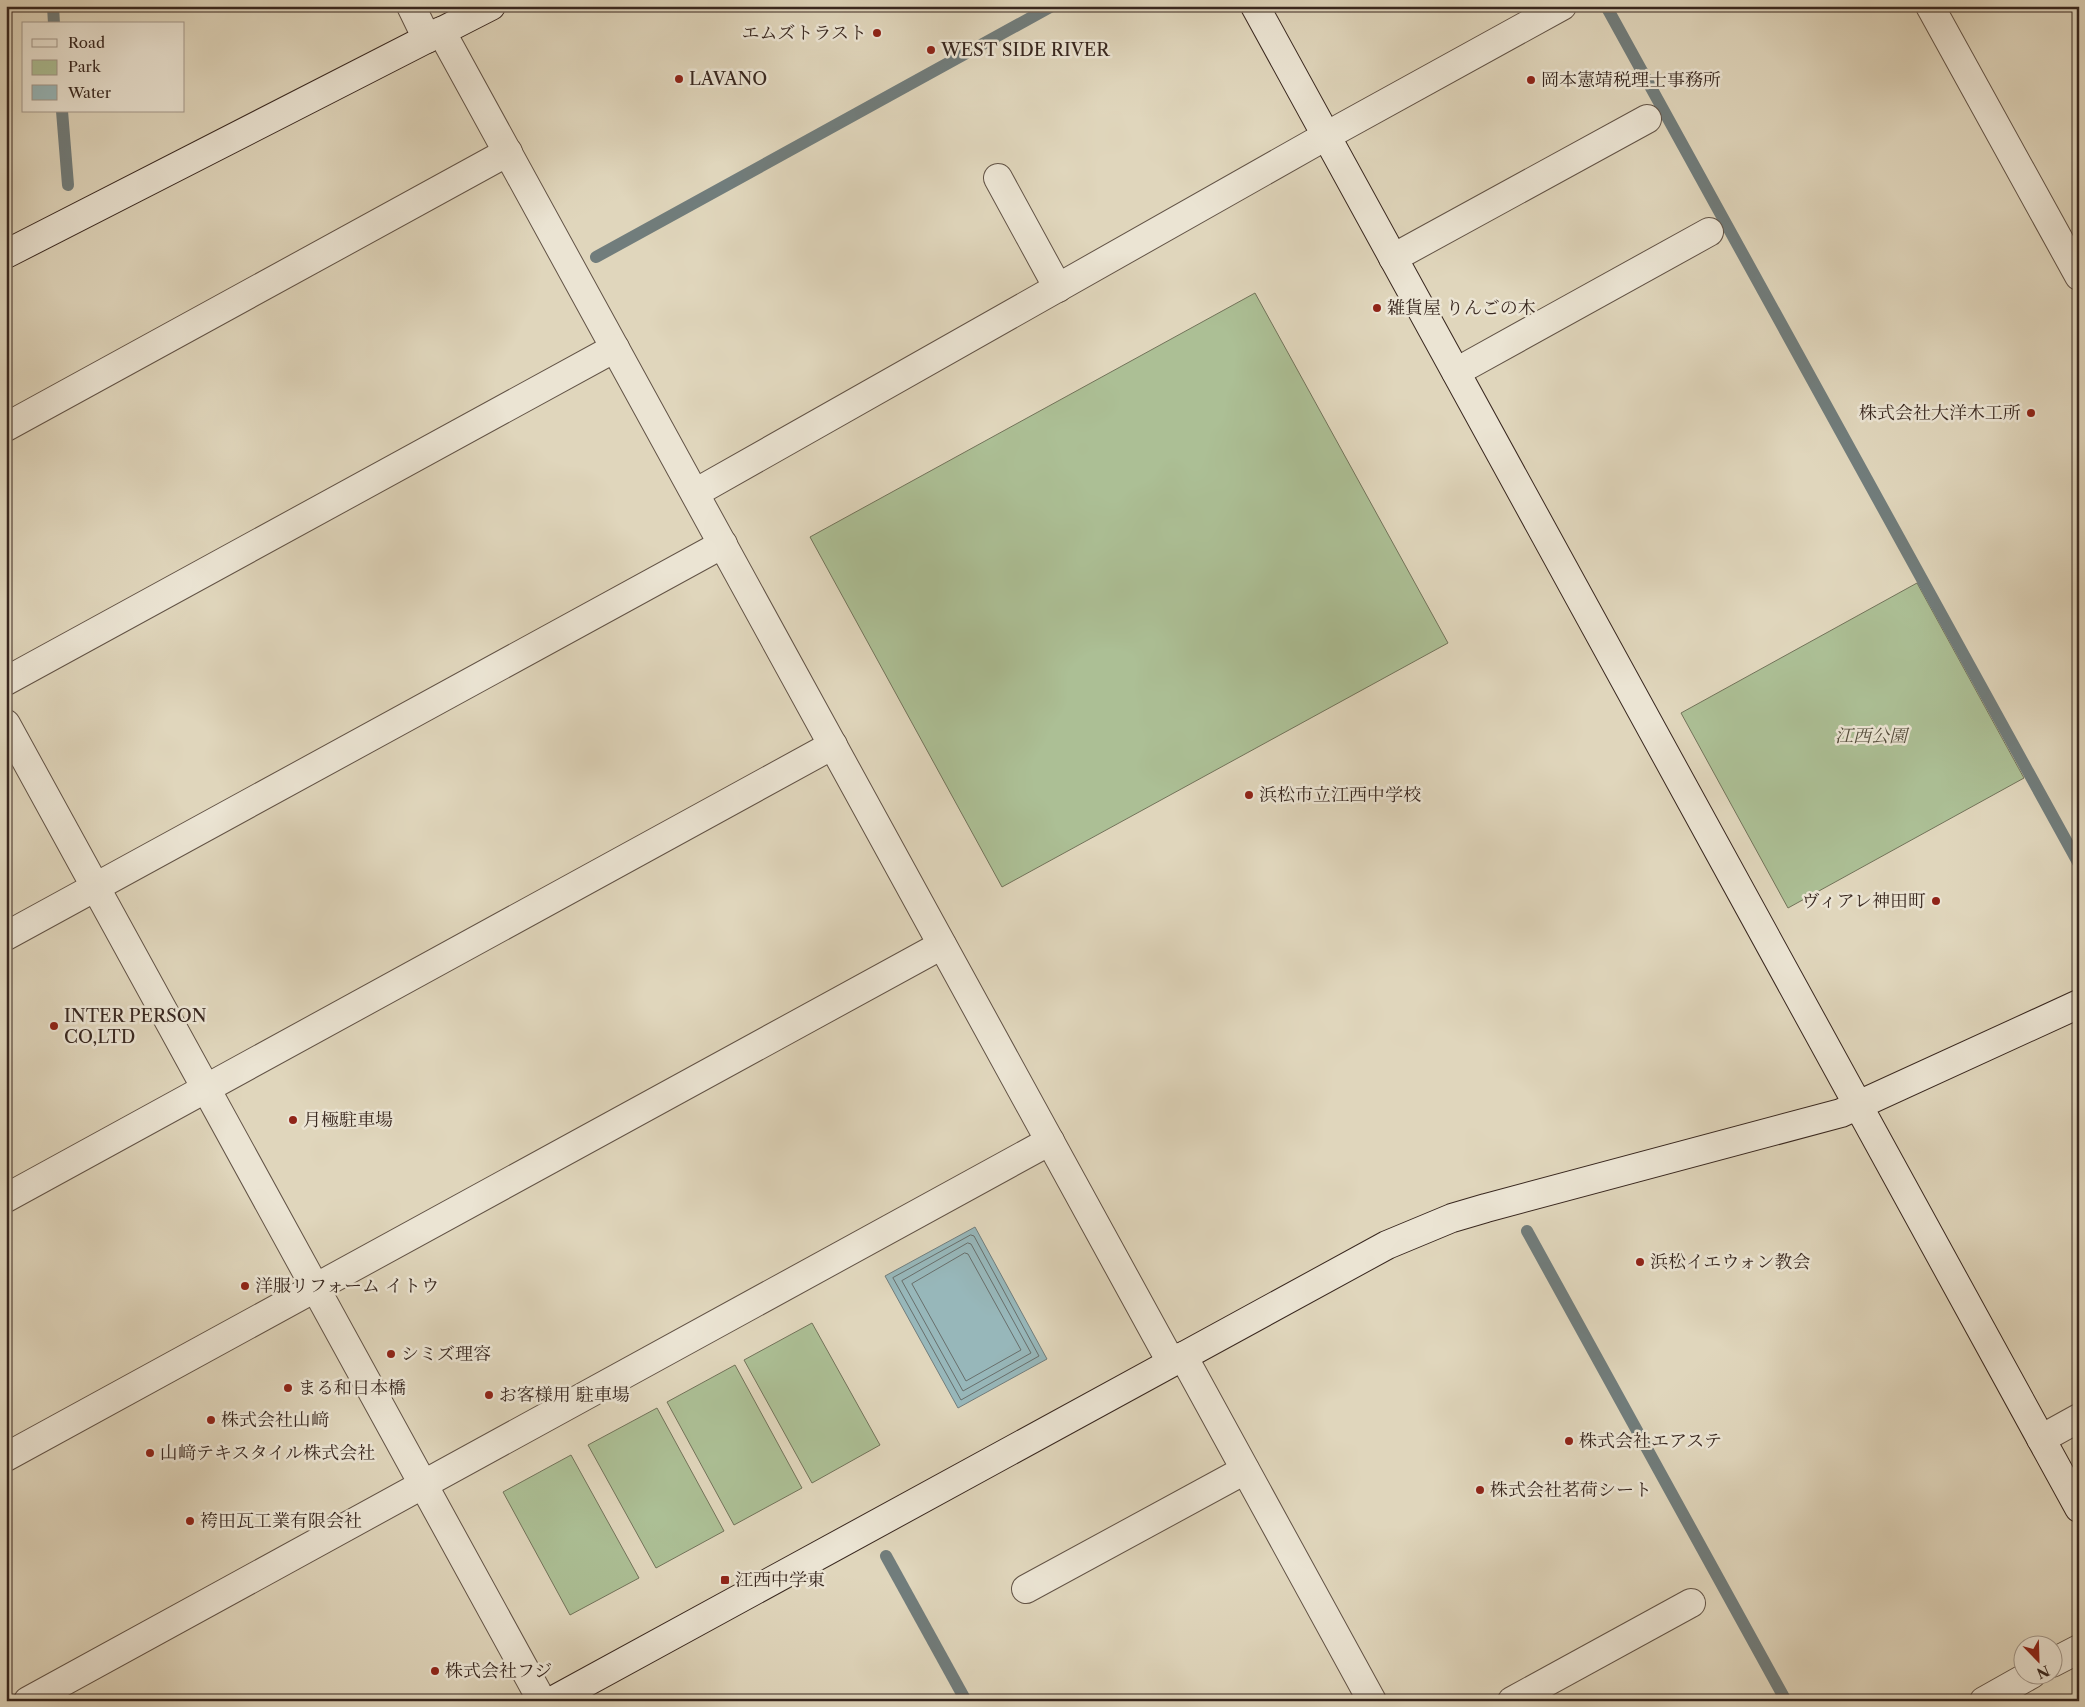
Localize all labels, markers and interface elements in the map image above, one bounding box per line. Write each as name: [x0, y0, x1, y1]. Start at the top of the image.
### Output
legend: [22, 22, 185, 112]
place label: エムズトラスト: [742, 22, 867, 44]
marker: エムズトラスト: [871, 27, 883, 39]
text: Road: [68, 33, 105, 52]
place label: WEST SIDE RIVER: [940, 39, 1110, 61]
marker: WEST SIDE RIVER: [925, 44, 937, 56]
text: Park: [68, 57, 102, 76]
place label: LAVANO: [689, 68, 767, 90]
place label: 岡本憲靖税理士事務所: [1541, 69, 1721, 91]
marker: LAVANO: [673, 73, 685, 85]
marker: 岡本憲靖税理士事務所: [1525, 74, 1537, 86]
text: Water: [67, 83, 112, 102]
place label: 雑貨屋 りんごの木: [1387, 297, 1536, 319]
marker: 雑貨屋 りんごの木: [1371, 302, 1383, 314]
place label: 株式会社大洋木工所: [1859, 402, 2021, 424]
marker: 株式会社大洋木工所: [2025, 407, 2037, 419]
park label: 江西公園: [1835, 725, 1910, 747]
place label: 浜松市立江西中学校: [1259, 784, 1421, 806]
marker: 浜松市立江西中学校: [1243, 789, 1255, 801]
place label: ヴィアレ神田町: [1802, 890, 1926, 912]
marker: ヴィアレ神田町: [1930, 895, 1942, 907]
place label: INTER PERSON CO,LTD: [64, 1005, 207, 1048]
marker: INTER PERSON CO,LTD: [48, 1020, 60, 1032]
place label: 月極駐車場: [303, 1109, 393, 1131]
marker: 月極駐車場: [287, 1114, 299, 1126]
place label: 浜松イエウォン教会: [1650, 1251, 1811, 1273]
marker: 浜松イエウォン教会: [1634, 1256, 1646, 1268]
place label: 洋服リフォーム イトウ: [255, 1275, 439, 1297]
marker: 洋服リフォーム イトウ: [239, 1280, 251, 1292]
place label: シミズ理容: [401, 1343, 491, 1365]
marker: シミズ理容: [385, 1348, 397, 1360]
place label: まる和日本橋: [298, 1377, 406, 1399]
marker: まる和日本橋: [282, 1382, 294, 1394]
place label: お客様用 駐車場: [499, 1384, 630, 1406]
marker: お客様用 駐車場: [483, 1389, 495, 1401]
place label: 株式会社山﨑: [221, 1409, 329, 1431]
marker: 株式会社山﨑: [205, 1414, 217, 1426]
place label: 株式会社エアステ: [1579, 1430, 1722, 1452]
marker: 株式会社エアステ: [1563, 1435, 1575, 1447]
place label: 山﨑テキスタイル株式会社: [160, 1442, 375, 1464]
marker: 山﨑テキスタイル株式会社: [144, 1447, 156, 1459]
place label: 株式会社茗荷シート: [1490, 1479, 1652, 1501]
marker: 株式会社茗荷シート: [1474, 1484, 1486, 1496]
place label: 袴田瓦工業有限会社: [200, 1510, 362, 1532]
marker: 袴田瓦工業有限会社: [184, 1515, 196, 1527]
place label: 江西中学東: [735, 1569, 825, 1591]
marker: 江西中学東: [719, 1574, 731, 1586]
north arrow: [2012, 1634, 2062, 1684]
place label: 株式会社フジ: [445, 1660, 552, 1682]
text: N: [2034, 1661, 2052, 1683]
marker: 株式会社フジ: [429, 1665, 441, 1677]

